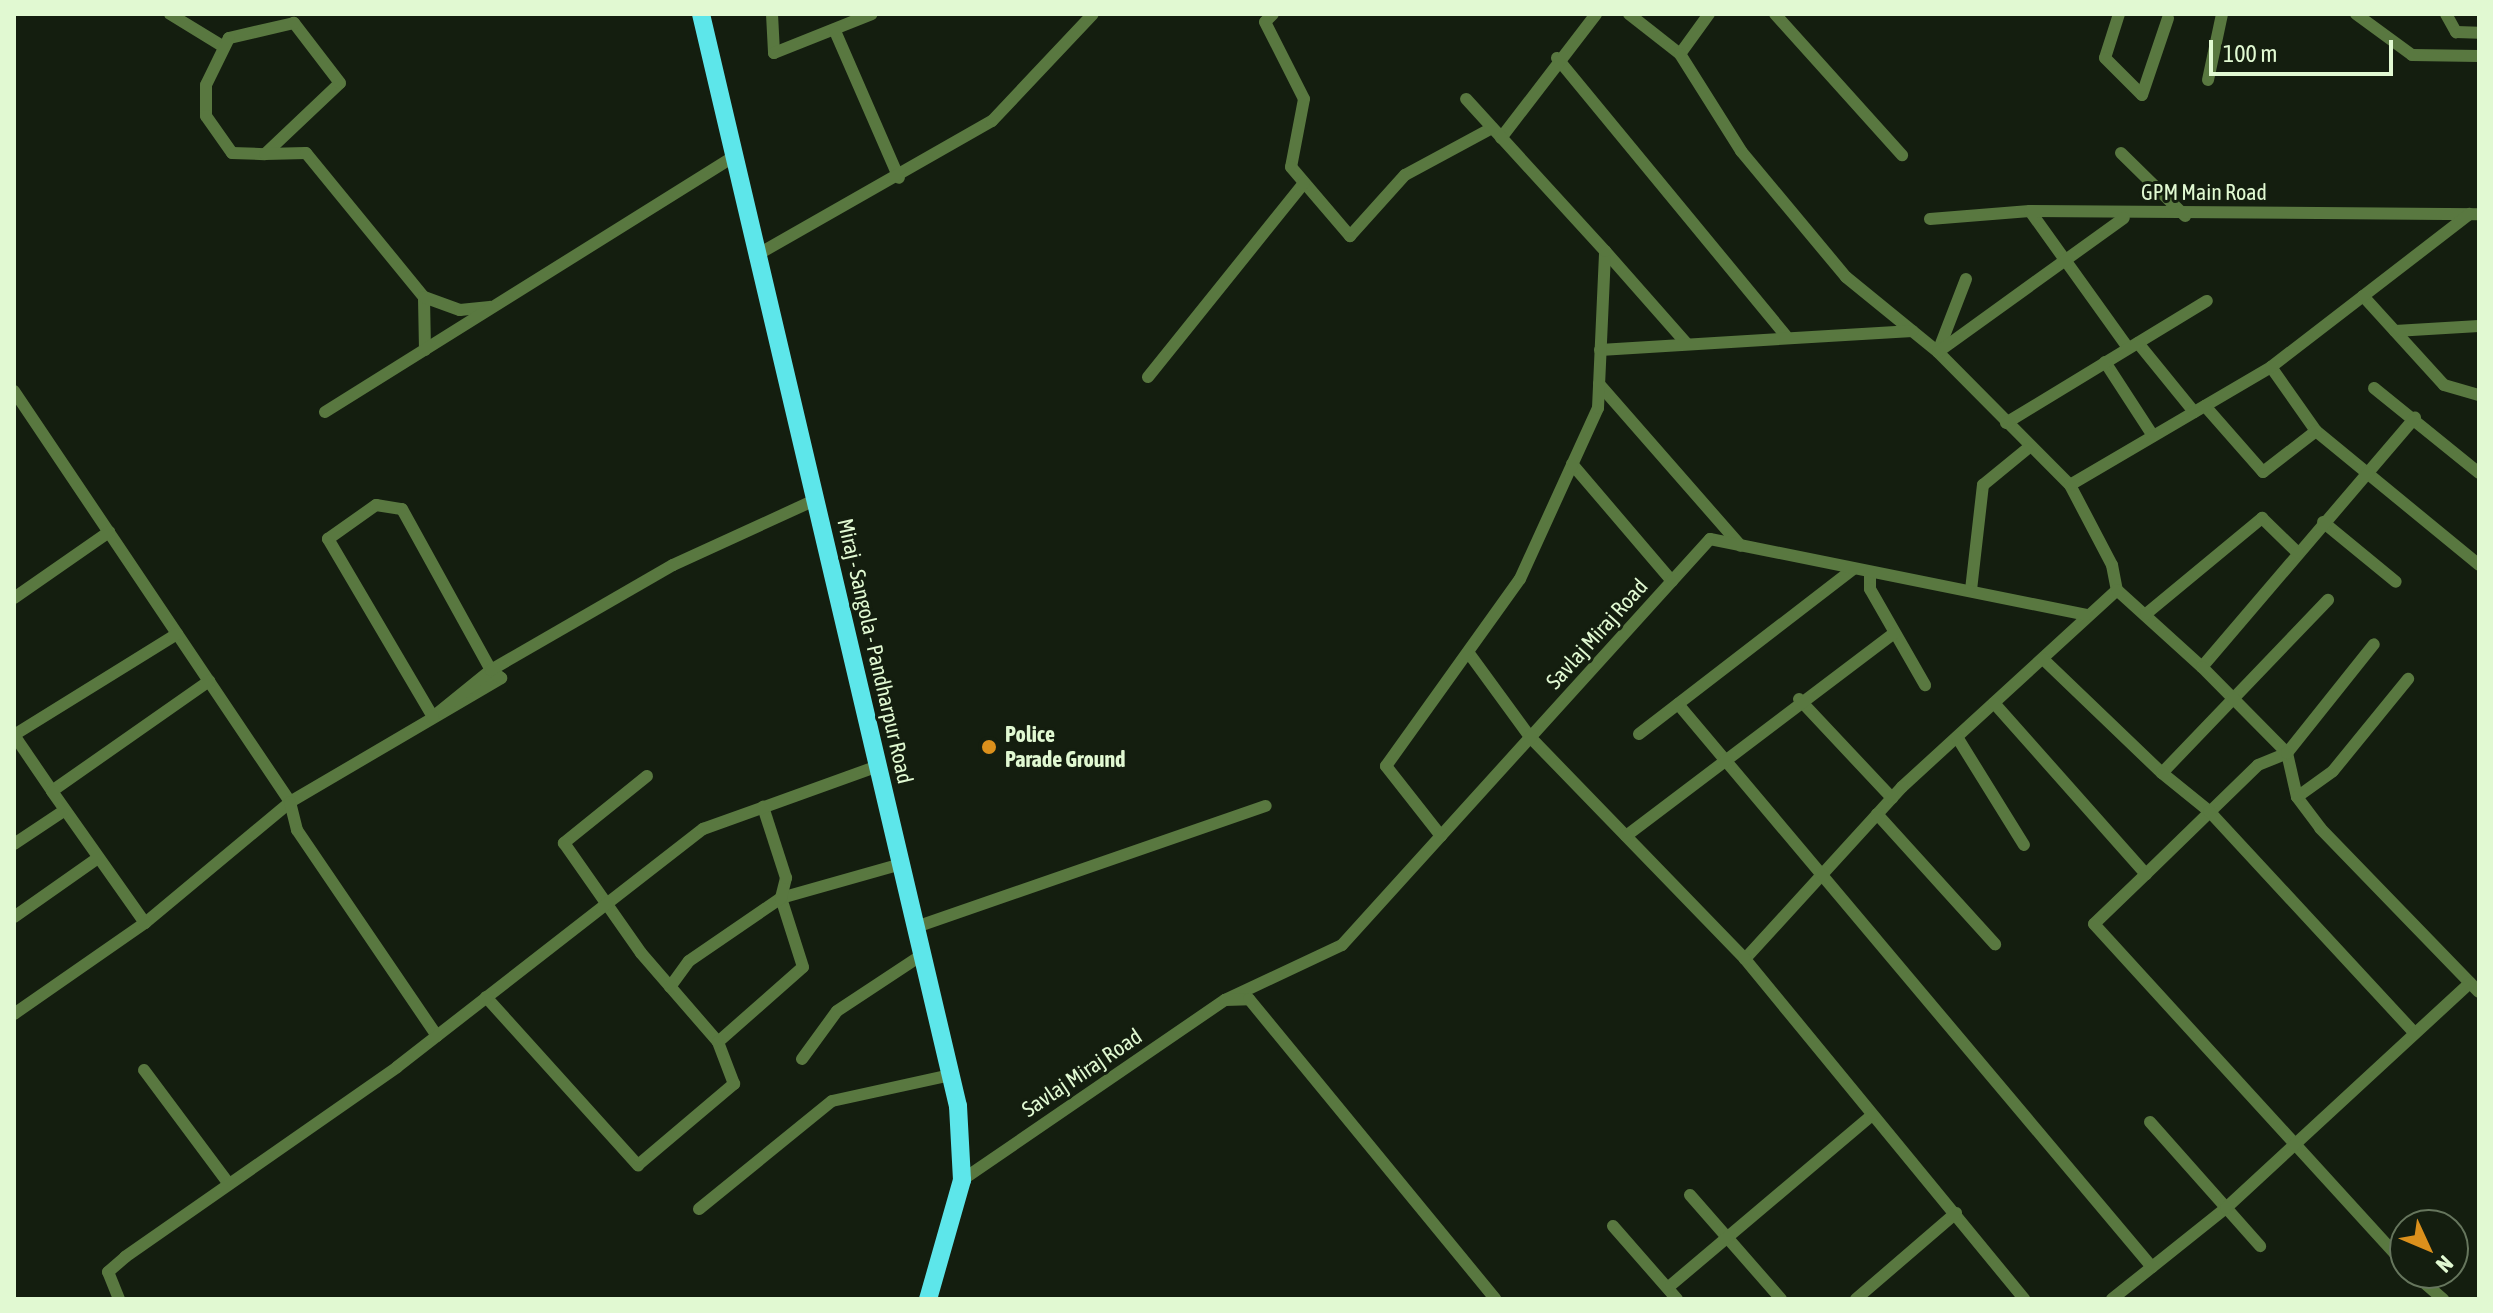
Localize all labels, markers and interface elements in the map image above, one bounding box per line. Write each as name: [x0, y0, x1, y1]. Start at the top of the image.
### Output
scale bar: [2213, 24, 2397, 74]
text: 100 m: [2223, 40, 2277, 67]
street label: GPM Main Road: [2141, 180, 2267, 206]
street label: Miraj - Sangola - Pandharpur Road: [832, 516, 918, 786]
street label: Savlaj Miraj Road: [1541, 574, 1653, 694]
place label: Police Parade Ground: [1005, 721, 1125, 772]
marker: Police Parade Ground: [980, 738, 998, 756]
street label: Savlaj Miraj Road: [1017, 1023, 1147, 1123]
north arrow: [2389, 1209, 2469, 1289]
text: N: [2431, 1251, 2459, 1278]

